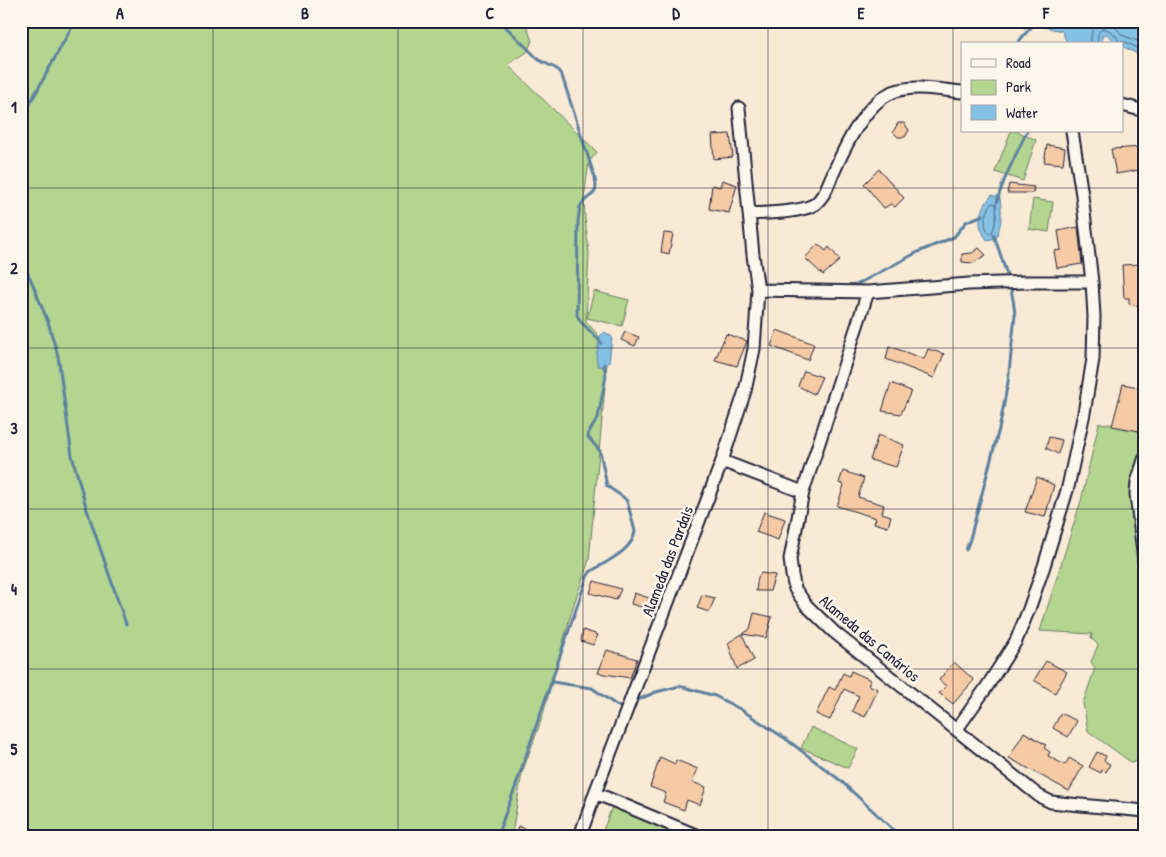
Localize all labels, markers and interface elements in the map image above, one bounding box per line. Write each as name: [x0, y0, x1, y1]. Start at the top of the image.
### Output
text: A: [116, 2, 124, 24]
text: B: [301, 2, 309, 24]
text: C: [486, 2, 495, 24]
text: D: [672, 2, 680, 24]
text: E: [857, 2, 865, 24]
text: F: [1042, 2, 1050, 24]
legend: [961, 42, 1124, 132]
text: Road: [1006, 52, 1031, 73]
text: Park: [1006, 76, 1031, 97]
text: 1: [11, 96, 17, 118]
text: Water: [1006, 102, 1038, 123]
text: 2: [10, 257, 18, 279]
text: 3: [10, 417, 18, 439]
street label: Alameda das Pardais: [636, 503, 698, 619]
text: 4: [11, 578, 17, 600]
street label: Alameda das Canários: [815, 589, 925, 687]
text: 5: [11, 738, 18, 760]

